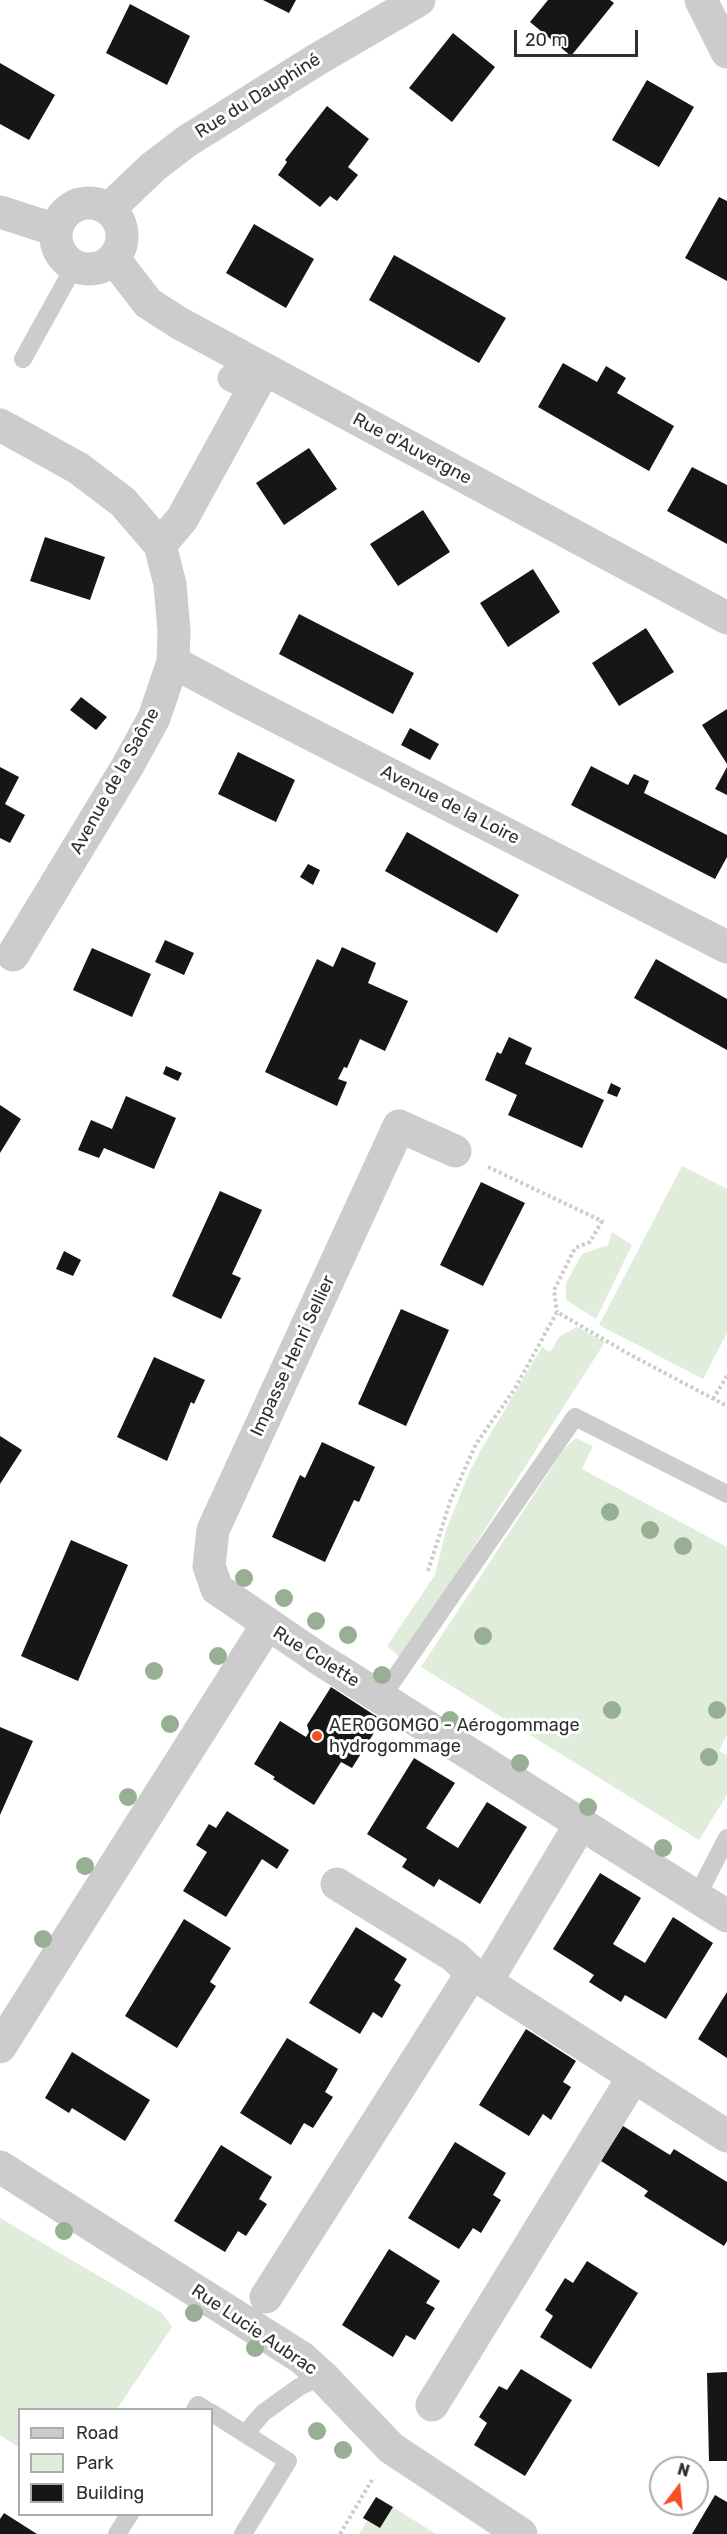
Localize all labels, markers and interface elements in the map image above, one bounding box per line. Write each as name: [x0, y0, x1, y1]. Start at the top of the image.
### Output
scale bar: [517, 18, 642, 56]
text: 20 m: [525, 29, 567, 51]
street label: Rue du Dauphiné: [192, 49, 324, 143]
street label: Rue d'Auvergne: [349, 409, 475, 489]
street label: Avenue de la Saône: [66, 704, 164, 858]
street label: Avenue de la Loire: [377, 761, 523, 849]
street label: Impasse Henri Sellier: [246, 1272, 340, 1440]
street label: Rue Colette: [269, 1622, 363, 1692]
place label: AEROGOMGO - Aérogommage hydrogommage: [329, 1715, 580, 1758]
marker: AEROGOMGO - Aérogommage hydrogommage: [310, 1729, 324, 1743]
street label: Rue Lucie Aubrac: [187, 2280, 321, 2380]
legend: [18, 2408, 213, 2516]
text: Road: [76, 2422, 119, 2444]
text: Park: [76, 2452, 113, 2474]
north arrow: [649, 2456, 709, 2516]
text: N: [675, 2459, 692, 2481]
text: Building: [76, 2482, 144, 2504]

